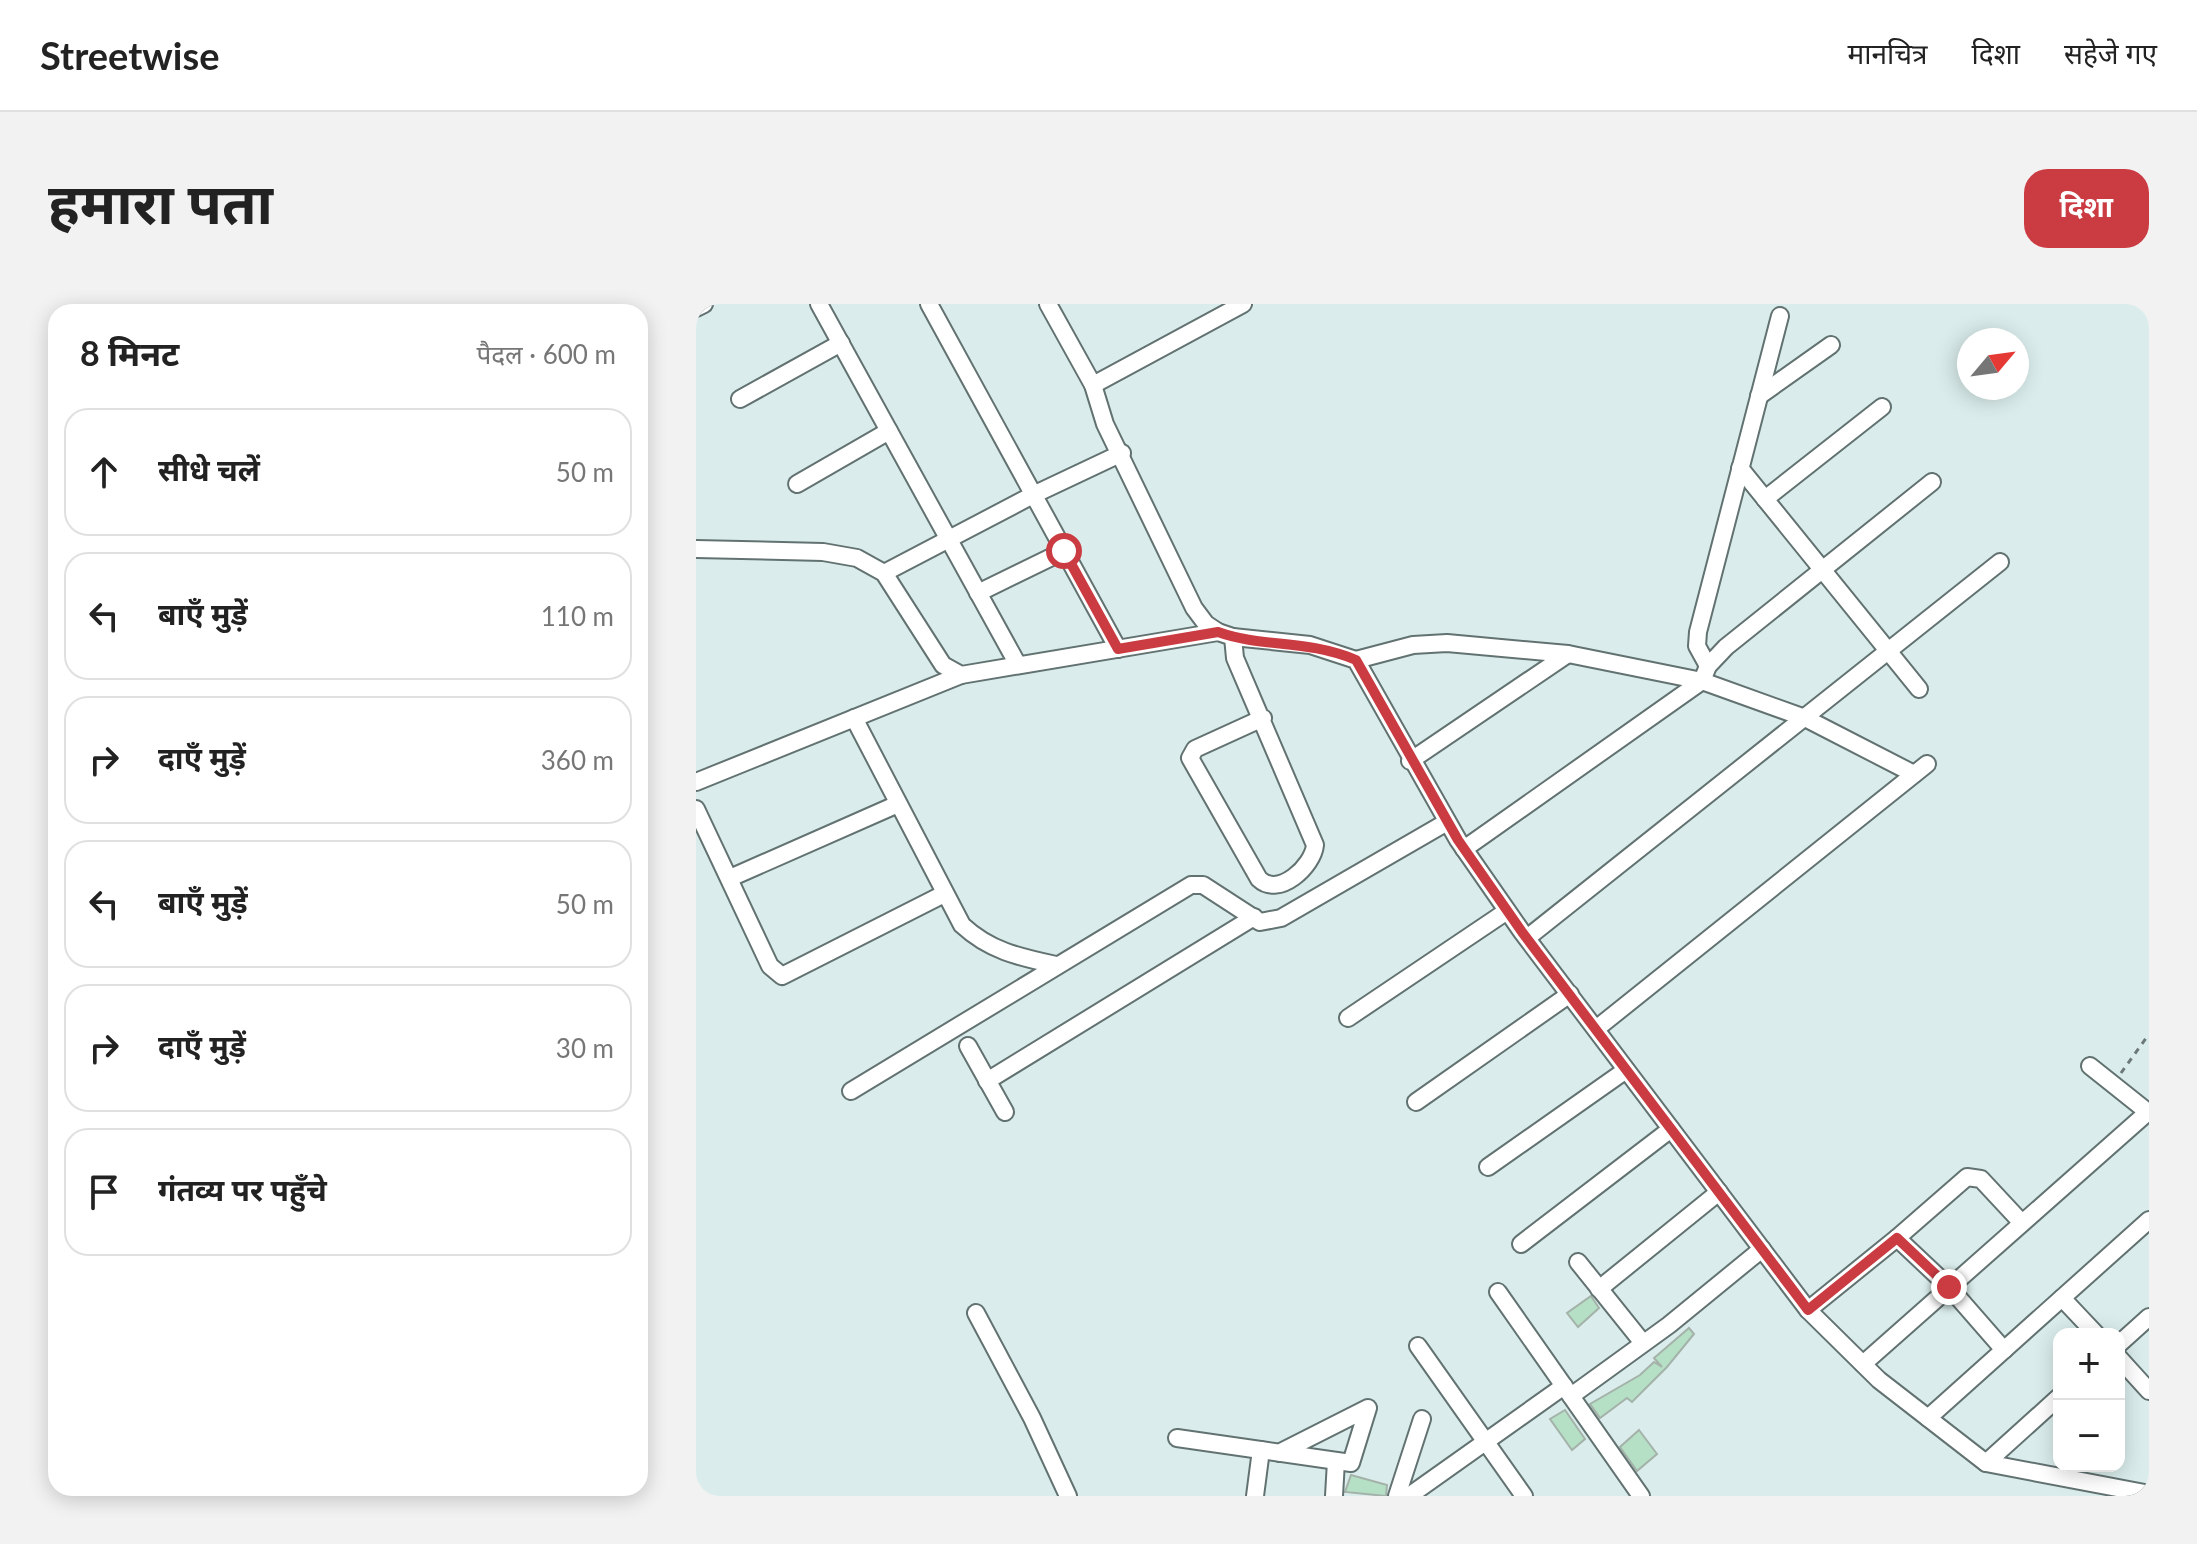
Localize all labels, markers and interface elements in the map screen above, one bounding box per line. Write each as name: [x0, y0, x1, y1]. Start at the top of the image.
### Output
text: Streetwise: [40, 32, 219, 78]
text: मानचित्र: [1848, 36, 1928, 70]
text: दिशा: [1972, 36, 2020, 70]
text: सहेजे गए: [2064, 36, 2157, 70]
text: हमारा पता: [48, 169, 273, 236]
button: दिशा: [2024, 169, 2149, 248]
north arrow: [1957, 328, 2029, 400]
text: 8 मिनट: [80, 332, 179, 373]
text: पैदल · 600 m: [476, 338, 616, 370]
icon: ahead: [82, 450, 126, 494]
text: सीधे चलें: [158, 451, 260, 487]
text: 50 m: [556, 456, 614, 488]
route start: [1046, 533, 1082, 569]
icon: left: [82, 594, 126, 638]
text: बाएँ मुड़ें: [158, 595, 248, 631]
text: 110 m: [541, 600, 614, 632]
icon: right: [82, 738, 126, 782]
text: दाएँ मुड़ें: [158, 739, 246, 775]
text: 360 m: [541, 744, 614, 776]
icon: left: [82, 882, 126, 926]
text: बाएँ मुड़ें: [158, 883, 248, 919]
text: 50 m: [556, 888, 614, 920]
icon: right: [82, 1026, 126, 1070]
text: दाएँ मुड़ें: [158, 1027, 246, 1063]
text: 30 m: [556, 1032, 614, 1064]
icon: arrive: [82, 1170, 126, 1214]
text: गंतव्य पर पहुँचे: [158, 1171, 327, 1207]
route end: [1931, 1269, 1967, 1305]
map controls: [2053, 1328, 2125, 1472]
button: +: [2053, 1328, 2125, 1400]
button: −: [2053, 1400, 2125, 1472]

